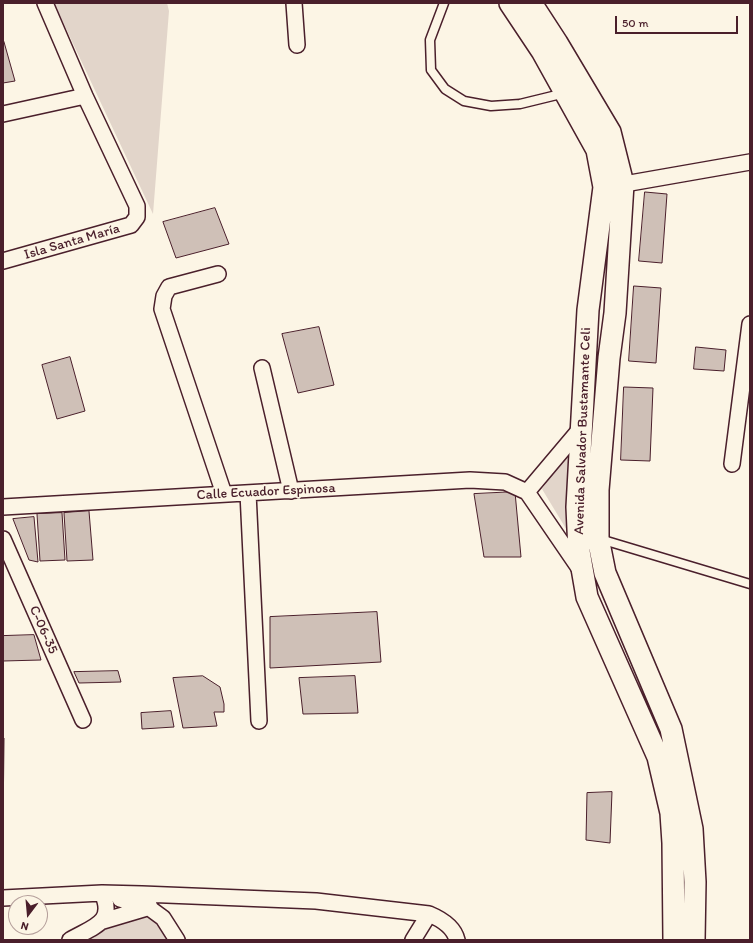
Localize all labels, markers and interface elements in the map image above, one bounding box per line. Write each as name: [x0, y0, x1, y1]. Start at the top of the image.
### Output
scale bar: [617, 8, 740, 34]
text: 50 m: [622, 16, 648, 30]
street label: Isla Santa María: [22, 220, 122, 264]
street label: Avenida Salvador Bustamante Celi: [571, 327, 595, 535]
street label: Calle Ecuador Espinosa: [196, 480, 336, 504]
street label: C-06-35: [25, 603, 61, 657]
north arrow: [8, 895, 48, 935]
text: N: [19, 919, 30, 933]

